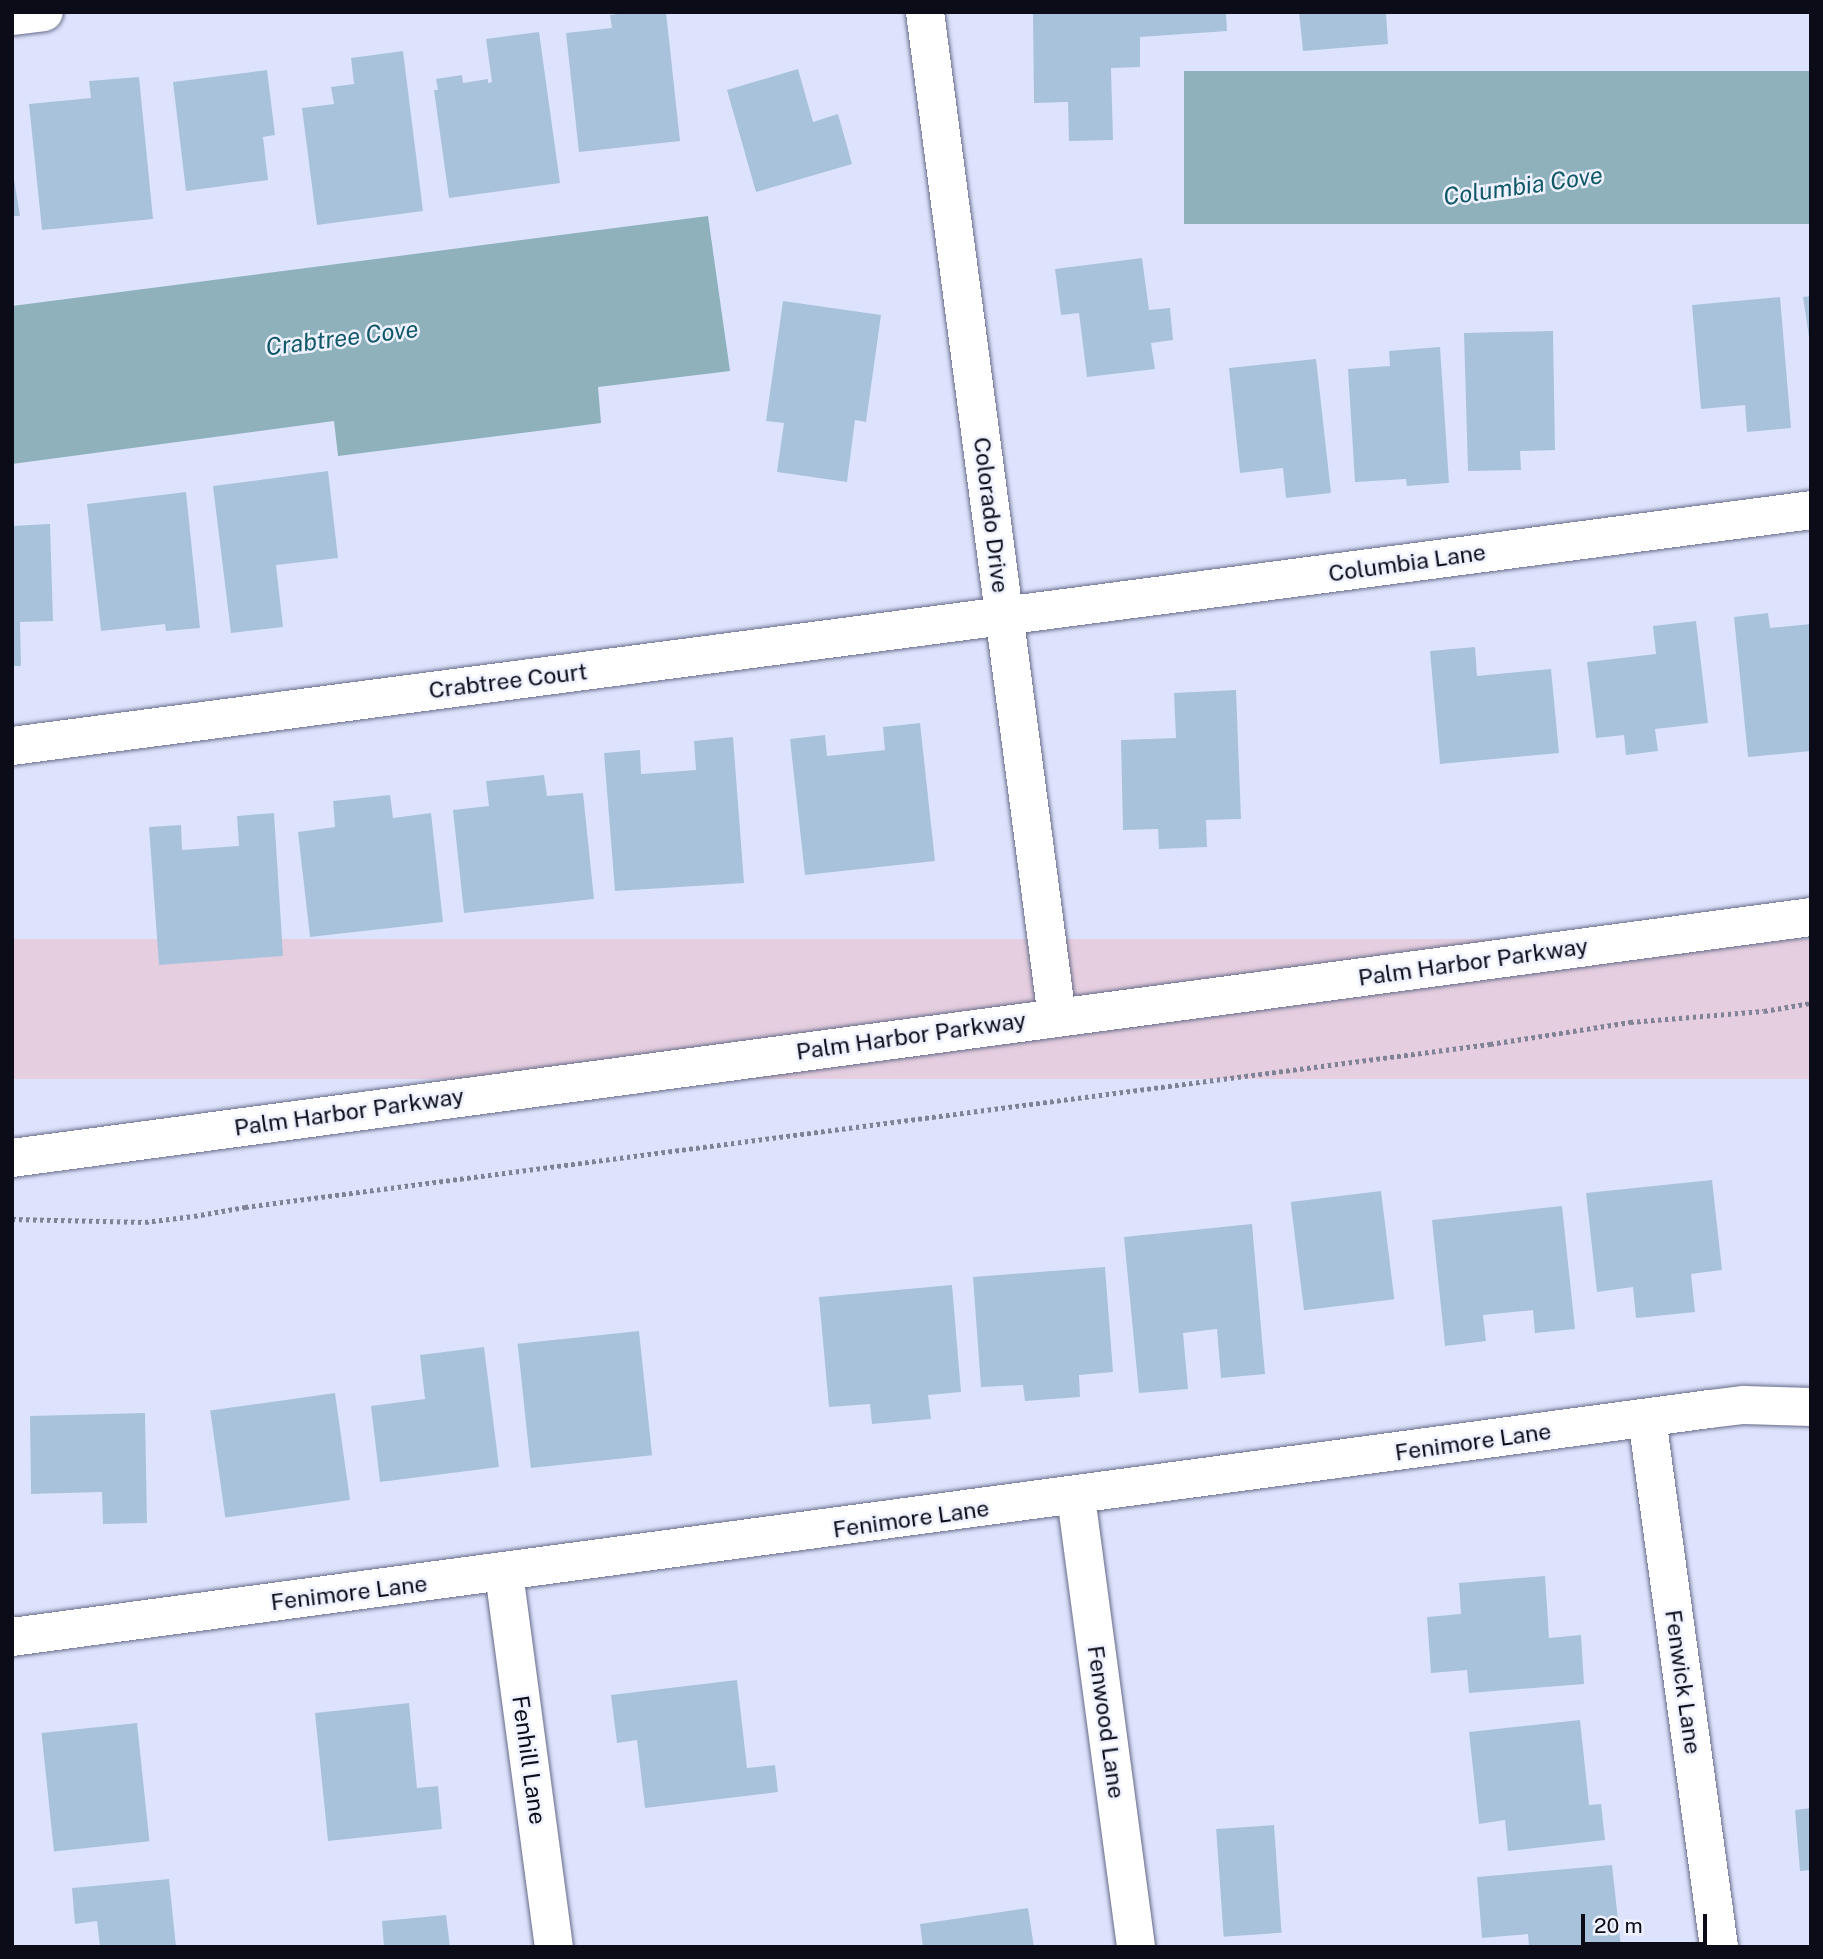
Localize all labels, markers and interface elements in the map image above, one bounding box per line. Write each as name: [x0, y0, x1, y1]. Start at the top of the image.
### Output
water label: Columbia Cove: [1441, 161, 1605, 211]
water label: Crabtree Cove: [264, 314, 420, 362]
street label: Colorado Drive: [968, 435, 1014, 595]
street label: Columbia Lane: [1327, 538, 1487, 588]
street label: Crabtree Court: [427, 658, 589, 704]
street label: Palm Harbor Parkway: [1356, 932, 1590, 992]
street label: Palm Harbor Parkway: [794, 1006, 1028, 1066]
street label: Palm Harbor Parkway: [232, 1082, 466, 1142]
street label: Fenimore Lane: [1393, 1417, 1553, 1467]
street label: Fenimore Lane: [831, 1494, 991, 1544]
street label: Fenimore Lane: [269, 1570, 429, 1616]
street label: Fenwick Lane: [1659, 1608, 1707, 1756]
street label: Fenwood Lane: [1082, 1644, 1130, 1800]
street label: Fenhill Lane: [506, 1694, 552, 1826]
scale bar: [1585, 1899, 1711, 1943]
text: 20 m: [1594, 1913, 1643, 1938]

